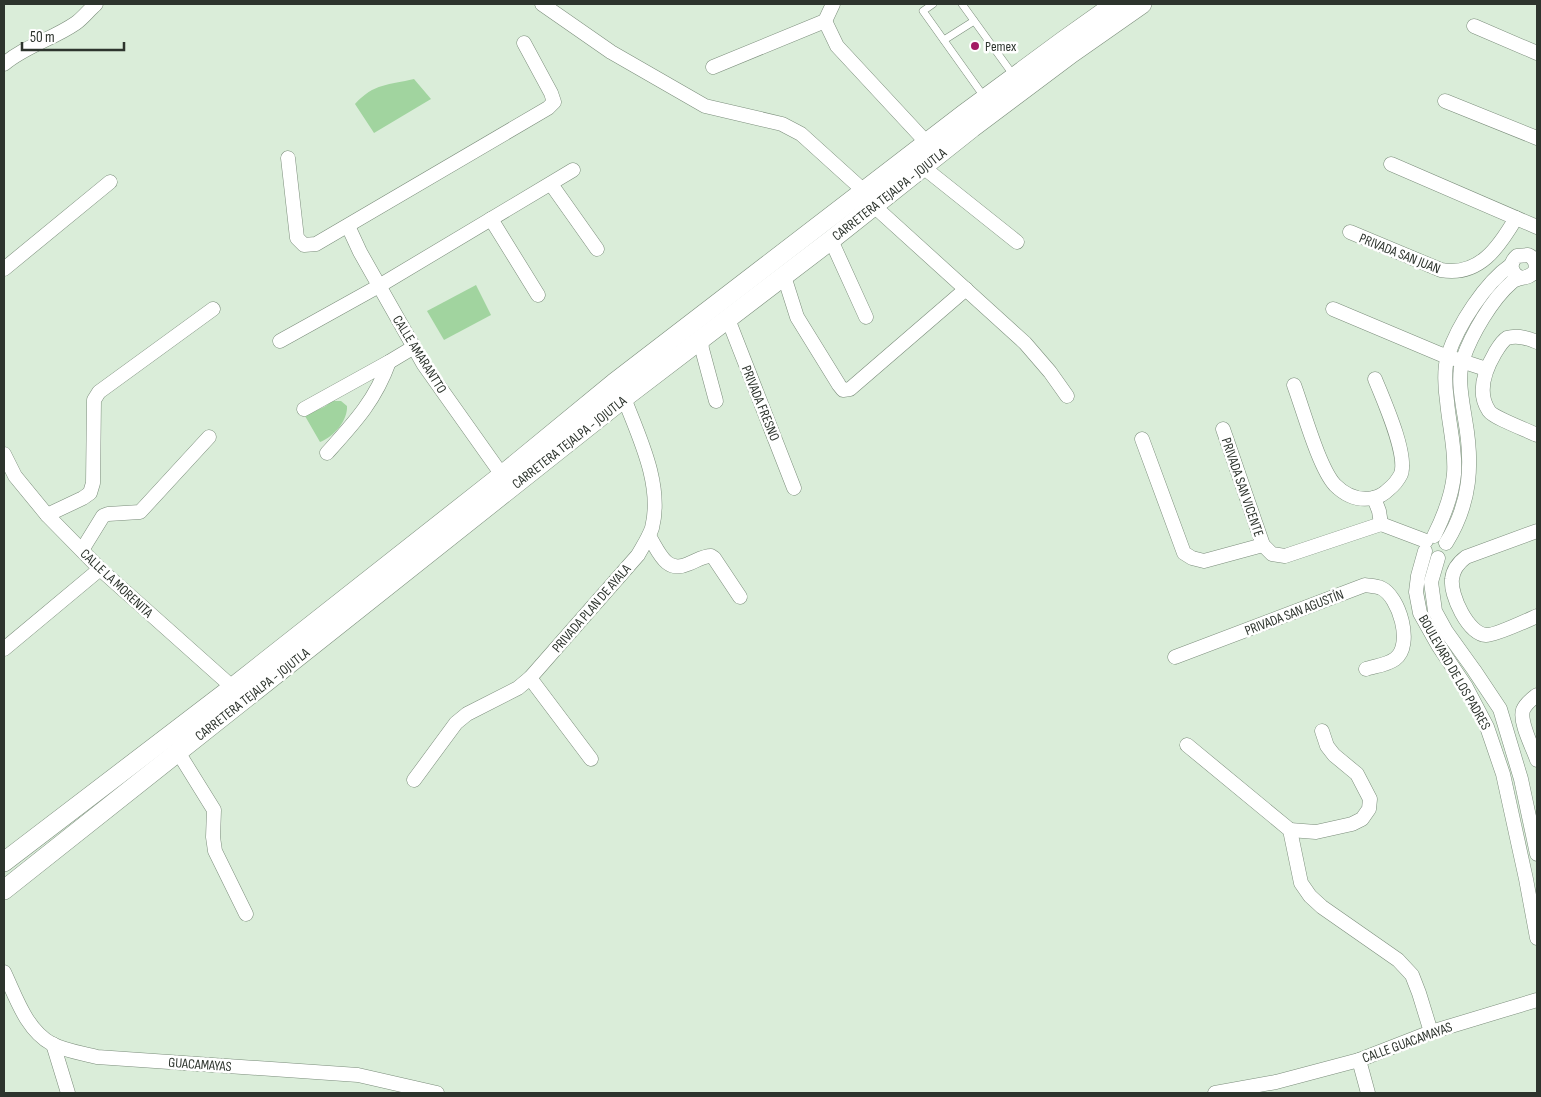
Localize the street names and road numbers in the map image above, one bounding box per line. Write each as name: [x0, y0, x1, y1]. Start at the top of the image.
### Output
street label: CARRETERA TEJALPA - JOJUTLA: [829, 144, 951, 244]
street label: PRIVADA SAN JUAN: [1357, 229, 1443, 277]
street label: CALLE AMARANTTO: [389, 312, 450, 397]
street label: PRIVADA FRESNO: [738, 363, 783, 443]
street label: CARRETERA TEJALPA - JOJUTLA: [509, 392, 631, 492]
street label: PRIVADA SAN VICENTE: [1218, 435, 1268, 539]
street label: CALLE LA MORENITA: [77, 545, 157, 622]
street label: PRIVADA PLAN DE AYALA: [548, 560, 635, 656]
street label: PRIVADA SAN AGUSTÍN: [1242, 586, 1346, 639]
street label: BOULEVARD DE LOS PADRES: [1415, 612, 1494, 733]
street label: CARRETERA TEJALPA - JOJUTLA: [192, 644, 314, 744]
street label: CALLE GUACAMAYAS: [1360, 1018, 1455, 1067]
street label: GUACAMAYAS: [168, 1054, 232, 1075]

